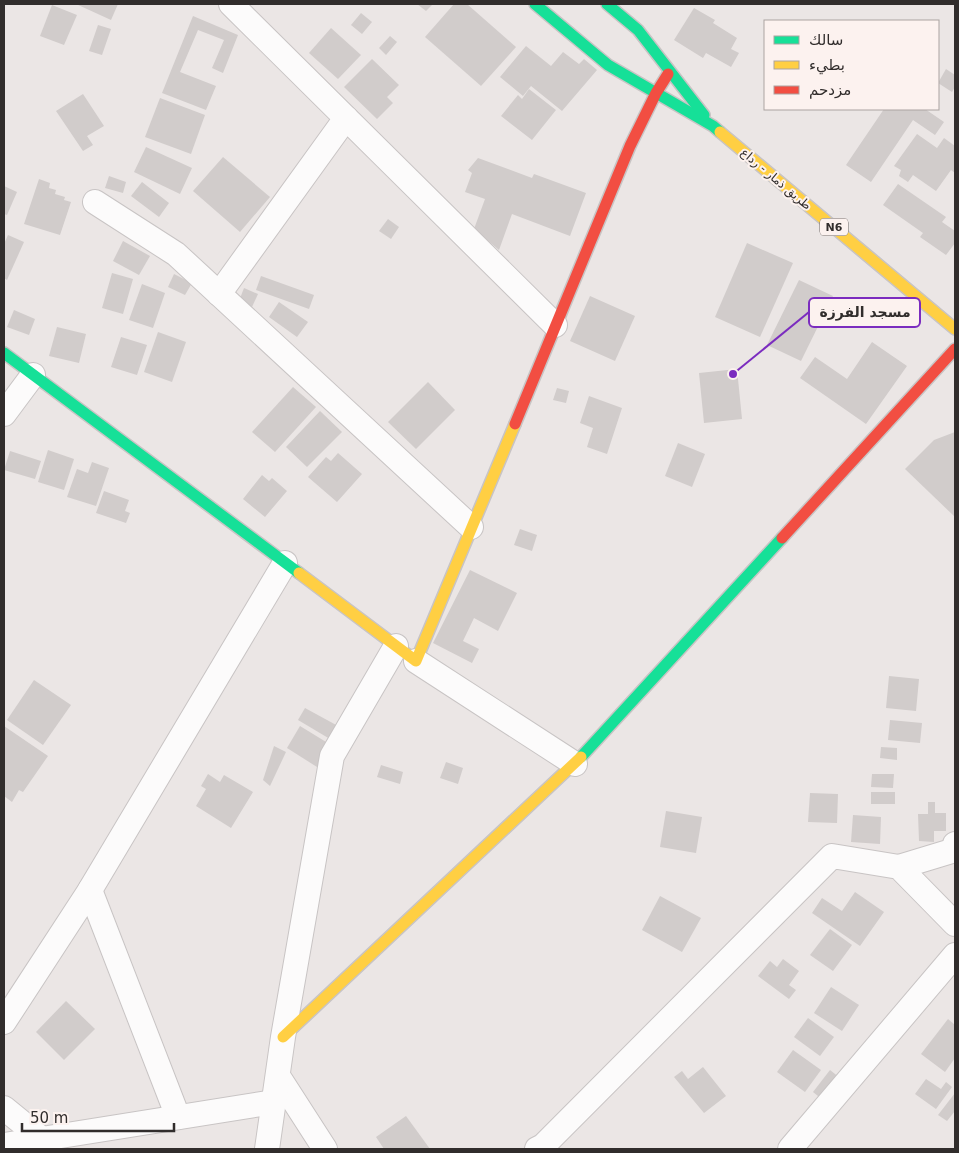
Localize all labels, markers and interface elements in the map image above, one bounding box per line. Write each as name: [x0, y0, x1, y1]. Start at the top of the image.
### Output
legend: [764, 20, 939, 110]
text: سالك: [809, 31, 843, 49]
text: بطيء: [809, 56, 845, 75]
text: مزدحم: [809, 81, 851, 99]
street label: طريق ذمار - رداع: [737, 145, 814, 213]
road number: N6: [820, 218, 848, 236]
callout: مسجد الفرزة: [809, 298, 920, 327]
text: مسجد الفرزة: [819, 304, 911, 321]
scale bar: [22, 1100, 175, 1132]
text: 50 m: [30, 1109, 68, 1127]

